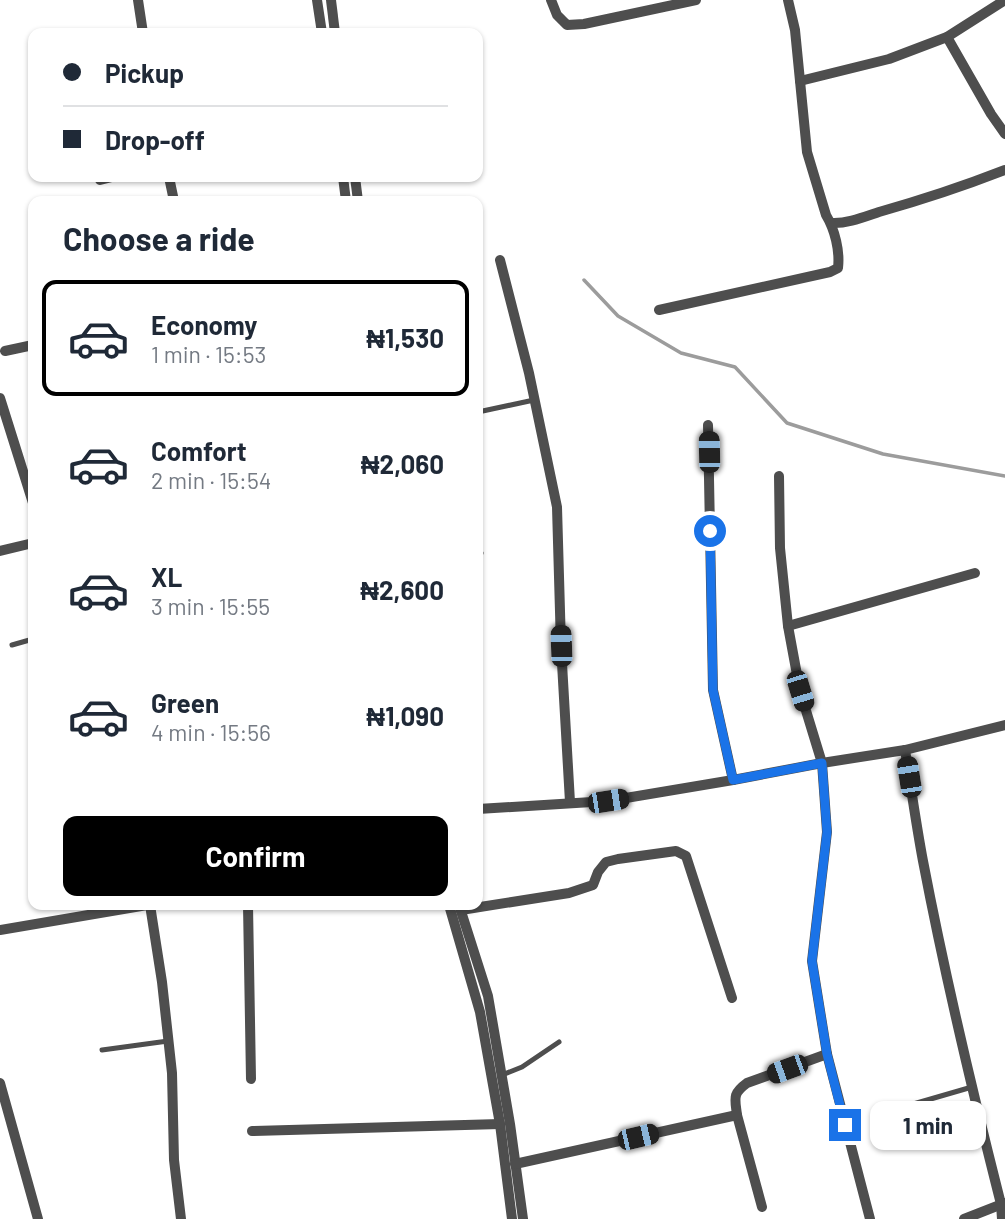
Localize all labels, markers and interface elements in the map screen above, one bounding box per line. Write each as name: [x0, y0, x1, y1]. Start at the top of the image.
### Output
text: Pickup: [105, 57, 184, 88]
text: Drop-off: [105, 124, 205, 155]
text: Choose a ride: [63, 219, 255, 257]
icon: car: [67, 307, 130, 370]
text: Economy: [151, 309, 257, 340]
text: ₦1,530: [366, 322, 444, 353]
text: 1 min · 15:53: [151, 340, 266, 368]
car: [699, 431, 720, 473]
icon: car: [67, 433, 130, 496]
text: Comfort: [151, 435, 247, 466]
text: ₦2,060: [361, 448, 444, 479]
text: 2 min · 15:54: [151, 466, 271, 494]
route start: [694, 515, 726, 547]
icon: car: [67, 559, 130, 622]
text: XL: [151, 561, 182, 592]
text: ₦2,600: [360, 574, 444, 605]
text: 3 min · 15:55: [151, 592, 270, 620]
car: [550, 625, 573, 667]
car: [784, 668, 817, 714]
icon: car: [67, 685, 130, 748]
text: Green: [151, 687, 219, 718]
text: ₦1,090: [366, 700, 444, 731]
text: 4 min · 15:56: [151, 718, 271, 746]
car: [896, 755, 923, 799]
car: [586, 787, 631, 815]
button: Confirm: [63, 816, 448, 896]
car: [764, 1052, 811, 1086]
callout: 1 min: [870, 1100, 985, 1150]
route end: [829, 1109, 861, 1141]
text: 1 min: [903, 1111, 953, 1139]
car: [616, 1122, 661, 1152]

